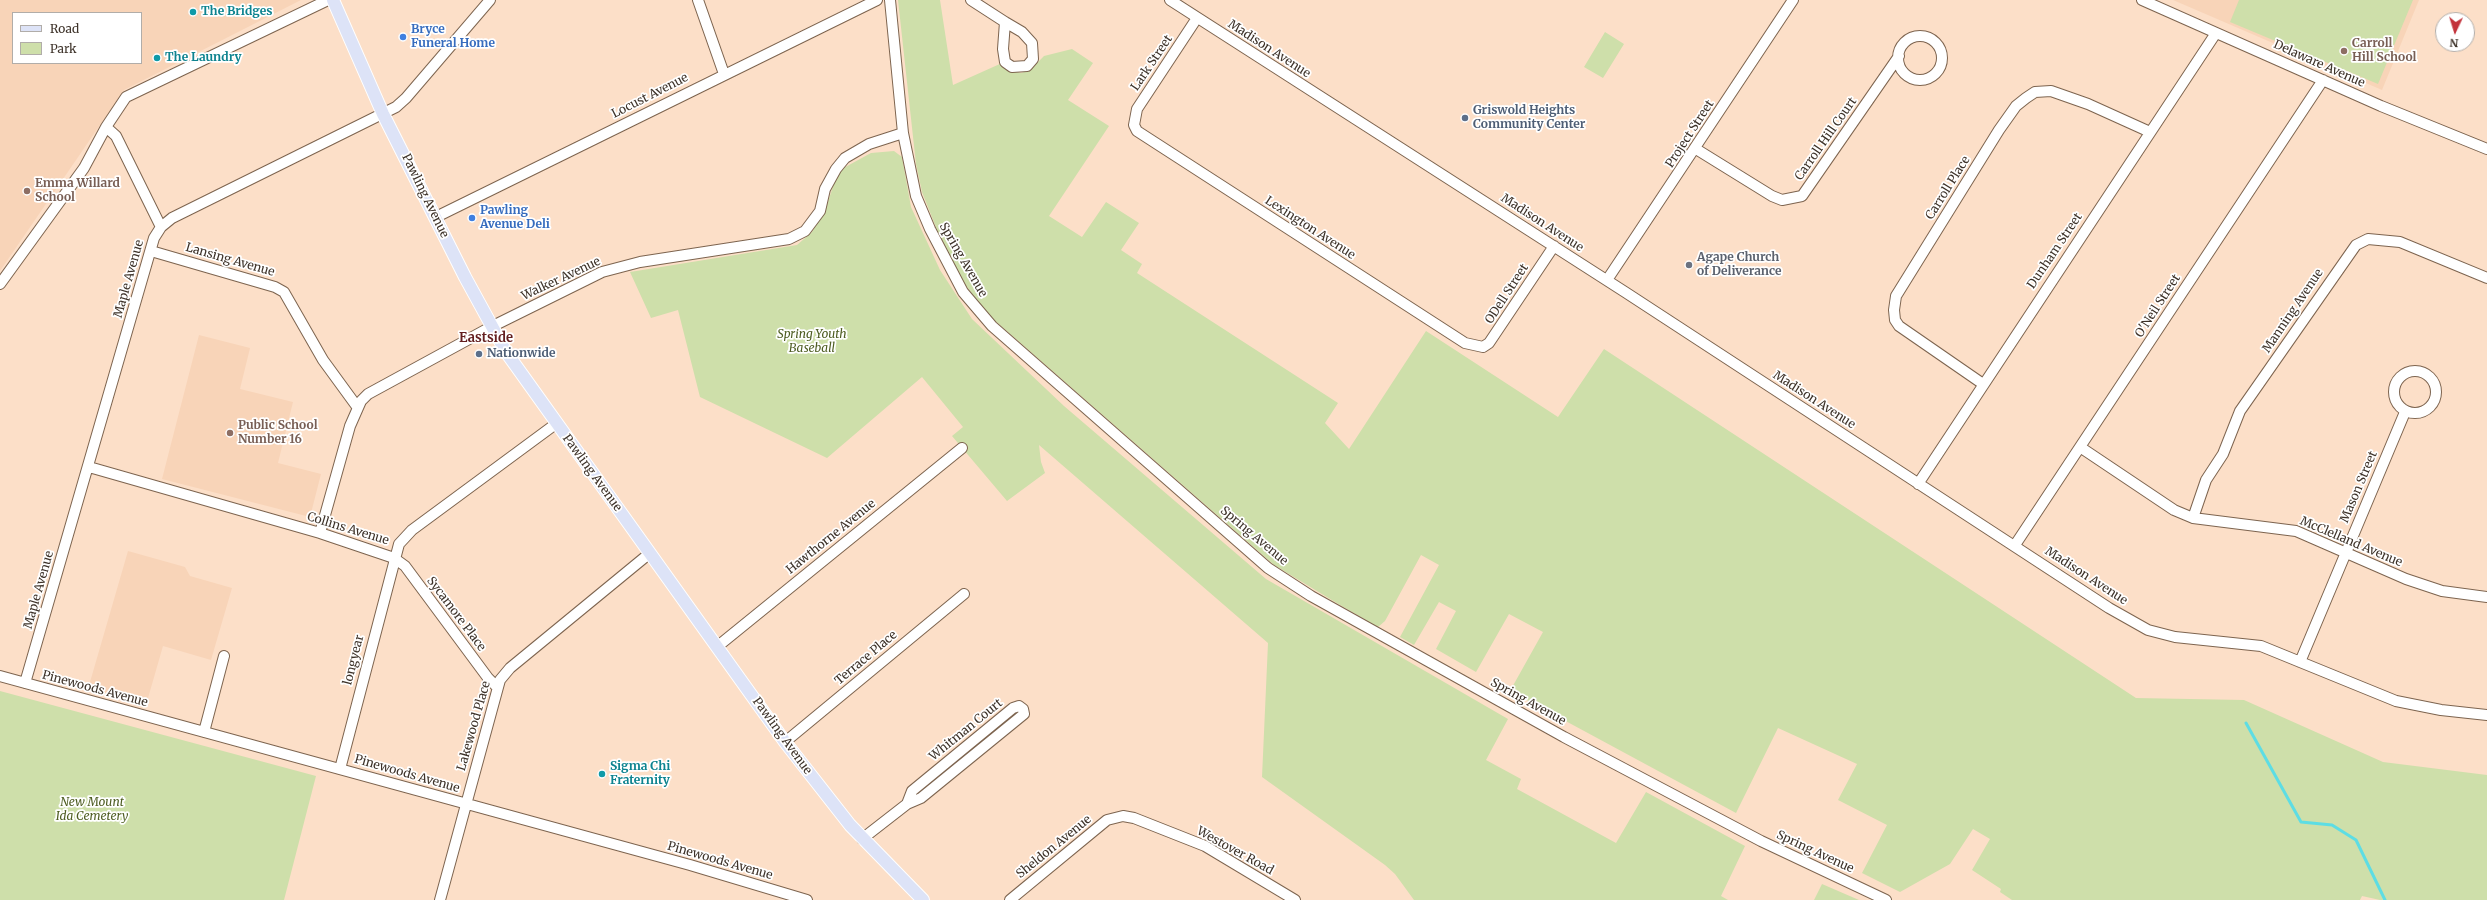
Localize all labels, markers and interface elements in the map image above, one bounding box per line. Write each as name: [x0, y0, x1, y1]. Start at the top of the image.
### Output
place label: The Bridges: [201, 5, 272, 19]
marker: The Bridges: [188, 7, 198, 17]
legend: [12, 12, 142, 64]
north arrow: [2435, 12, 2475, 52]
street label: Madison Avenue: [1225, 17, 1313, 81]
text: Road: [50, 21, 79, 36]
place label: Bryce Funeral Home: [411, 23, 495, 51]
marker: Bryce Funeral Home: [398, 32, 408, 42]
street label: Lark Street: [1128, 32, 1176, 94]
text: N: [2449, 36, 2459, 50]
street label: Delaware Avenue: [2271, 37, 2367, 91]
place label: Carroll Hill School: [2352, 37, 2416, 65]
text: Park: [50, 41, 77, 56]
marker: Carroll Hill School: [2339, 46, 2349, 56]
place label: The Laundry: [165, 51, 242, 65]
marker: The Laundry: [152, 53, 162, 63]
street label: Locust Avenue: [609, 71, 691, 121]
street label: Carroll Hill Court: [1792, 95, 1860, 183]
street label: Project Street: [1663, 97, 1717, 171]
place label: Griswold Heights Community Center: [1473, 104, 1585, 132]
marker: Griswold Heights Community Center: [1460, 113, 1470, 123]
street label: Pawling Avenue: [398, 152, 452, 240]
street label: Carroll Place: [1923, 154, 1973, 222]
place label: Emma Willard School: [35, 177, 120, 205]
marker: Emma Willard School: [22, 186, 32, 196]
street label: Madison Avenue: [1498, 191, 1586, 255]
street label: Lexington Avenue: [1262, 194, 1358, 262]
place label: Pawling Avenue Deli: [480, 204, 550, 232]
street label: Dunham Street: [2024, 210, 2086, 292]
marker: Pawling Avenue Deli: [467, 213, 477, 223]
street label: Spring Avenue: [936, 220, 990, 300]
street label: Maple Avenue: [111, 238, 147, 320]
street label: Lansing Avenue: [184, 240, 276, 280]
place label: Agape Church of Deliverance: [1697, 251, 1782, 279]
street label: Walker Avenue: [519, 254, 603, 304]
marker: Agape Church of Deliverance: [1684, 260, 1694, 270]
street label: ODell Street: [1482, 261, 1532, 327]
street label: Manning Avenue: [2260, 266, 2326, 356]
street label: O'Neil Street: [2132, 272, 2184, 340]
park label: Spring Youth Baseball: [777, 328, 847, 356]
district label: Eastside: [459, 330, 513, 346]
place label: Nationwide: [487, 347, 555, 361]
marker: Nationwide: [474, 349, 484, 359]
street label: Madison Avenue: [1770, 368, 1858, 432]
place label: Public School Number 16: [238, 419, 318, 447]
marker: Public School Number 16: [225, 428, 235, 438]
street label: Pawling Avenue: [559, 432, 625, 514]
street label: Mason Street: [2337, 449, 2381, 525]
street label: Hawthorne Avenue: [784, 497, 878, 577]
street label: Spring Avenue: [1217, 504, 1291, 568]
street label: Collins Avenue: [305, 510, 391, 548]
street label: McClelland Avenue: [2298, 514, 2404, 570]
street label: Madison Avenue: [2042, 544, 2130, 608]
street label: Maple Avenue: [21, 549, 57, 631]
street label: Sycamore Place: [423, 574, 489, 654]
street label: Terrace Place: [832, 628, 900, 688]
street label: longyear: [341, 634, 367, 686]
street label: Pinewoods Avenue: [41, 668, 149, 710]
street label: Spring Avenue: [1488, 675, 1568, 729]
street label: Lakewood Place: [454, 679, 494, 773]
street label: Pawling Avenue: [749, 695, 815, 777]
street label: Whitman Court: [927, 696, 1005, 764]
street label: Pinewoods Avenue: [353, 752, 461, 796]
place label: Sigma Chi Fraternity: [610, 760, 670, 788]
marker: Sigma Chi Fraternity: [597, 769, 607, 779]
park label: New Mount Ida Cemetery: [56, 796, 128, 824]
street label: Sheldon Avenue: [1014, 812, 1094, 882]
street label: Westover Road: [1194, 824, 1276, 878]
street label: Spring Avenue: [1774, 828, 1856, 876]
street label: Pinewoods Avenue: [666, 839, 774, 883]

